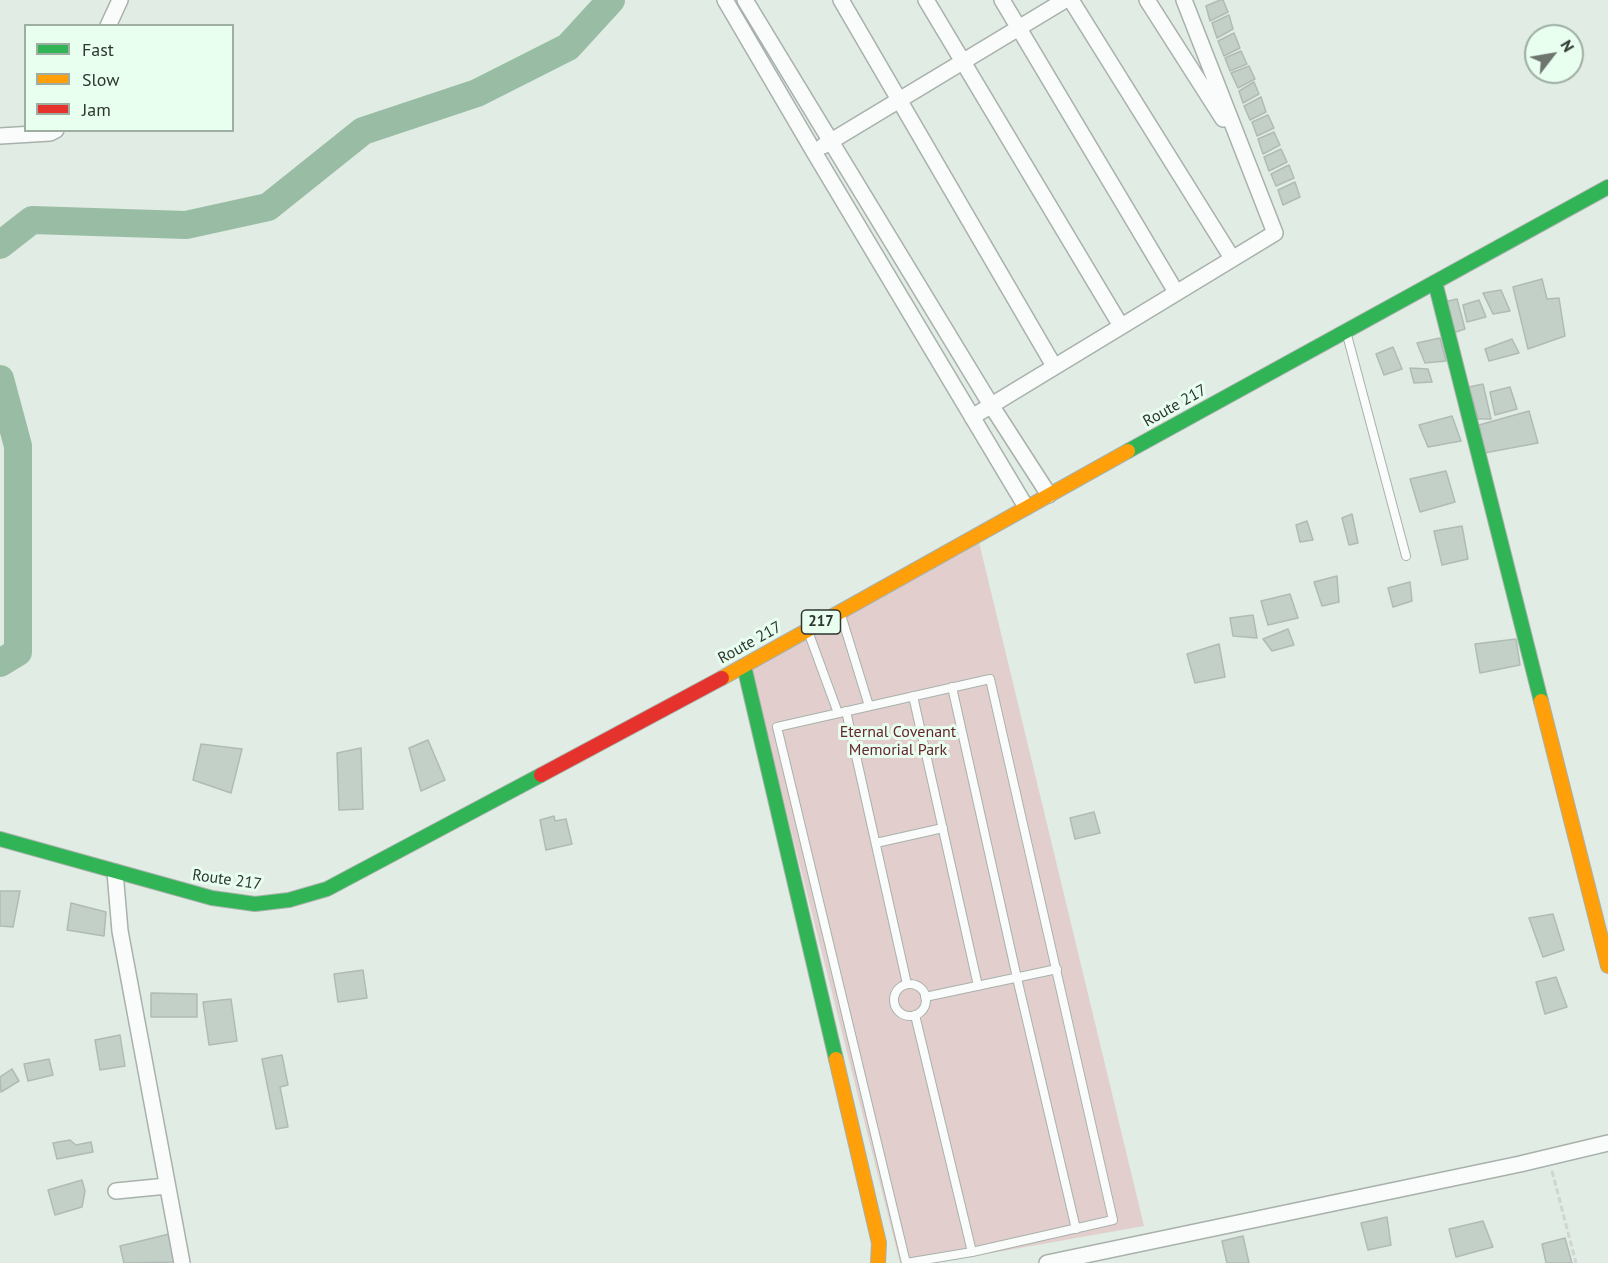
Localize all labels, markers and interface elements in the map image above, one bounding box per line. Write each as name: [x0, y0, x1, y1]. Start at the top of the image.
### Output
legend: [24, 24, 234, 132]
north arrow: [1524, 24, 1584, 84]
text: N: [1556, 36, 1579, 55]
text: Fast: [82, 38, 114, 61]
text: Slow: [82, 68, 120, 91]
text: Jam: [82, 98, 111, 121]
street label: Route 217: [1140, 381, 1210, 431]
road number: 217: [802, 610, 840, 634]
street label: Route 217: [715, 618, 785, 668]
park label: Eternal Covenant Memorial Park: [840, 722, 956, 760]
street label: Route 217: [191, 866, 263, 894]

